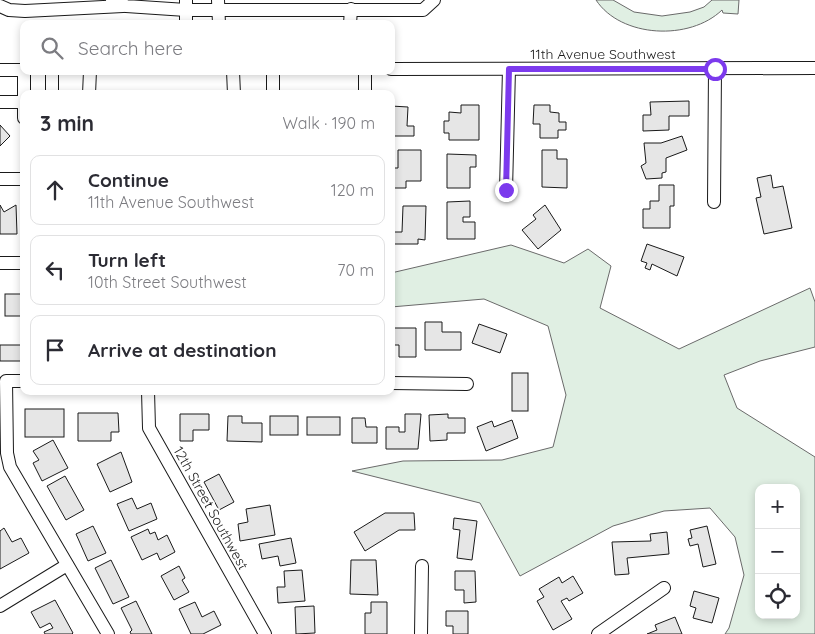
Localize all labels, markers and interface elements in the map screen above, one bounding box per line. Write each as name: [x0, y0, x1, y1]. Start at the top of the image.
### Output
search box: [20, 20, 395, 75]
icon: search: [38, 34, 66, 62]
text: Search here: [78, 36, 183, 60]
street label: 11th Avenue Southwest: [530, 45, 676, 63]
route start: [704, 58, 727, 81]
text: 3 min: [40, 110, 94, 136]
text: Walk · 190 m: [283, 113, 375, 133]
text: Continue: [88, 168, 169, 192]
icon: ahead: [41, 176, 69, 204]
route end: [495, 179, 518, 202]
text: 120 m: [331, 180, 374, 200]
text: 11th Avenue Southwest: [88, 192, 254, 212]
text: Turn left: [88, 248, 166, 272]
icon: left: [41, 256, 69, 284]
text: 70 m: [337, 260, 374, 280]
text: 10th Street Southwest: [88, 272, 247, 292]
icon: arrive: [41, 336, 69, 364]
text: Arrive at destination: [88, 338, 277, 362]
street label: 12th Street Southwest: [170, 443, 253, 573]
map controls: [755, 484, 800, 619]
button: +: [755, 484, 800, 529]
button: −: [755, 529, 800, 574]
button: locate: [755, 574, 800, 619]

